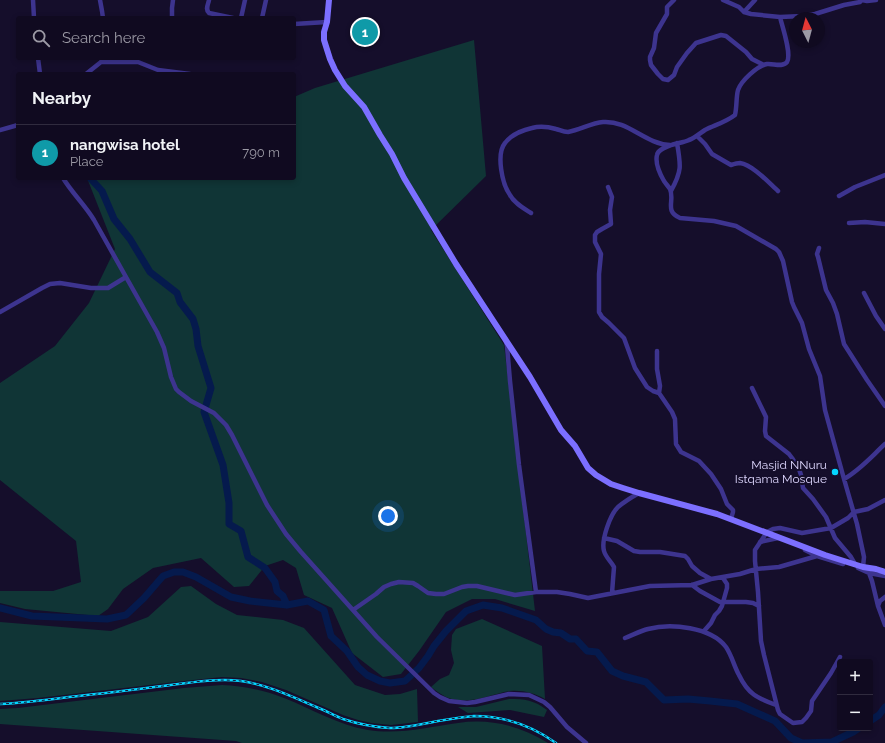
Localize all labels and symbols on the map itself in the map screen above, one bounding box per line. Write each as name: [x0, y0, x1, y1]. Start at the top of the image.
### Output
north arrow: [789, 12, 825, 48]
pin: 1: [352, 17, 378, 47]
place label: Masjid NNuru Istqama Mosque: [735, 458, 827, 486]
marker: Masjid NNuru Istqama Mosque: [830, 467, 840, 477]
your location: [378, 506, 398, 526]

